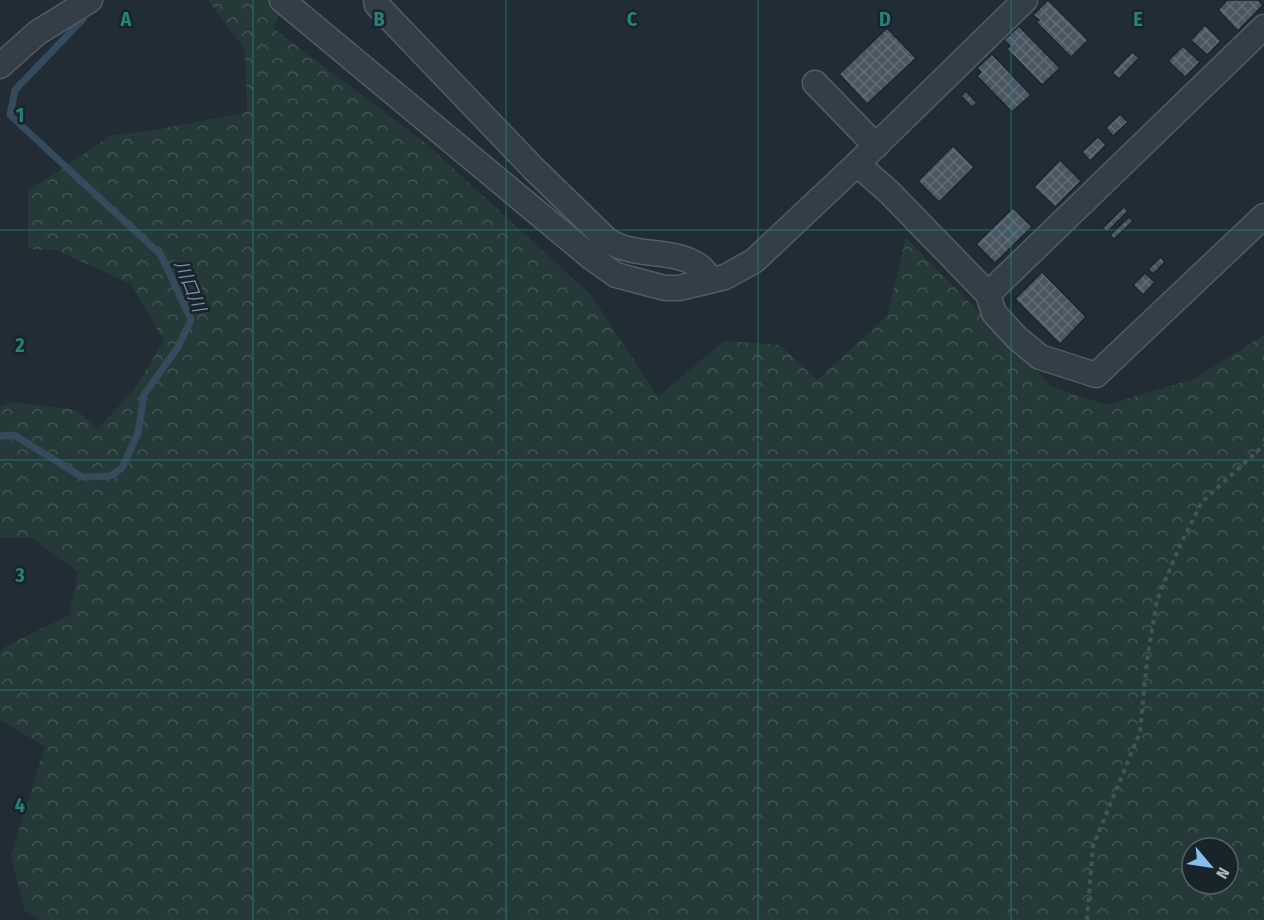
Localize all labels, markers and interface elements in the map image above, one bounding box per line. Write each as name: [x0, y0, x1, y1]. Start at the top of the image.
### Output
text: A: [120, 7, 133, 31]
text: B: [373, 7, 385, 31]
text: C: [627, 7, 638, 31]
text: D: [879, 7, 891, 31]
text: E: [1133, 7, 1143, 31]
text: 1: [16, 103, 24, 127]
water label: 川口川: [170, 257, 211, 317]
text: 2: [14, 333, 25, 357]
text: 3: [14, 563, 25, 587]
text: 4: [15, 793, 25, 817]
north arrow: [1180, 836, 1240, 896]
text: N: [1212, 864, 1233, 882]

